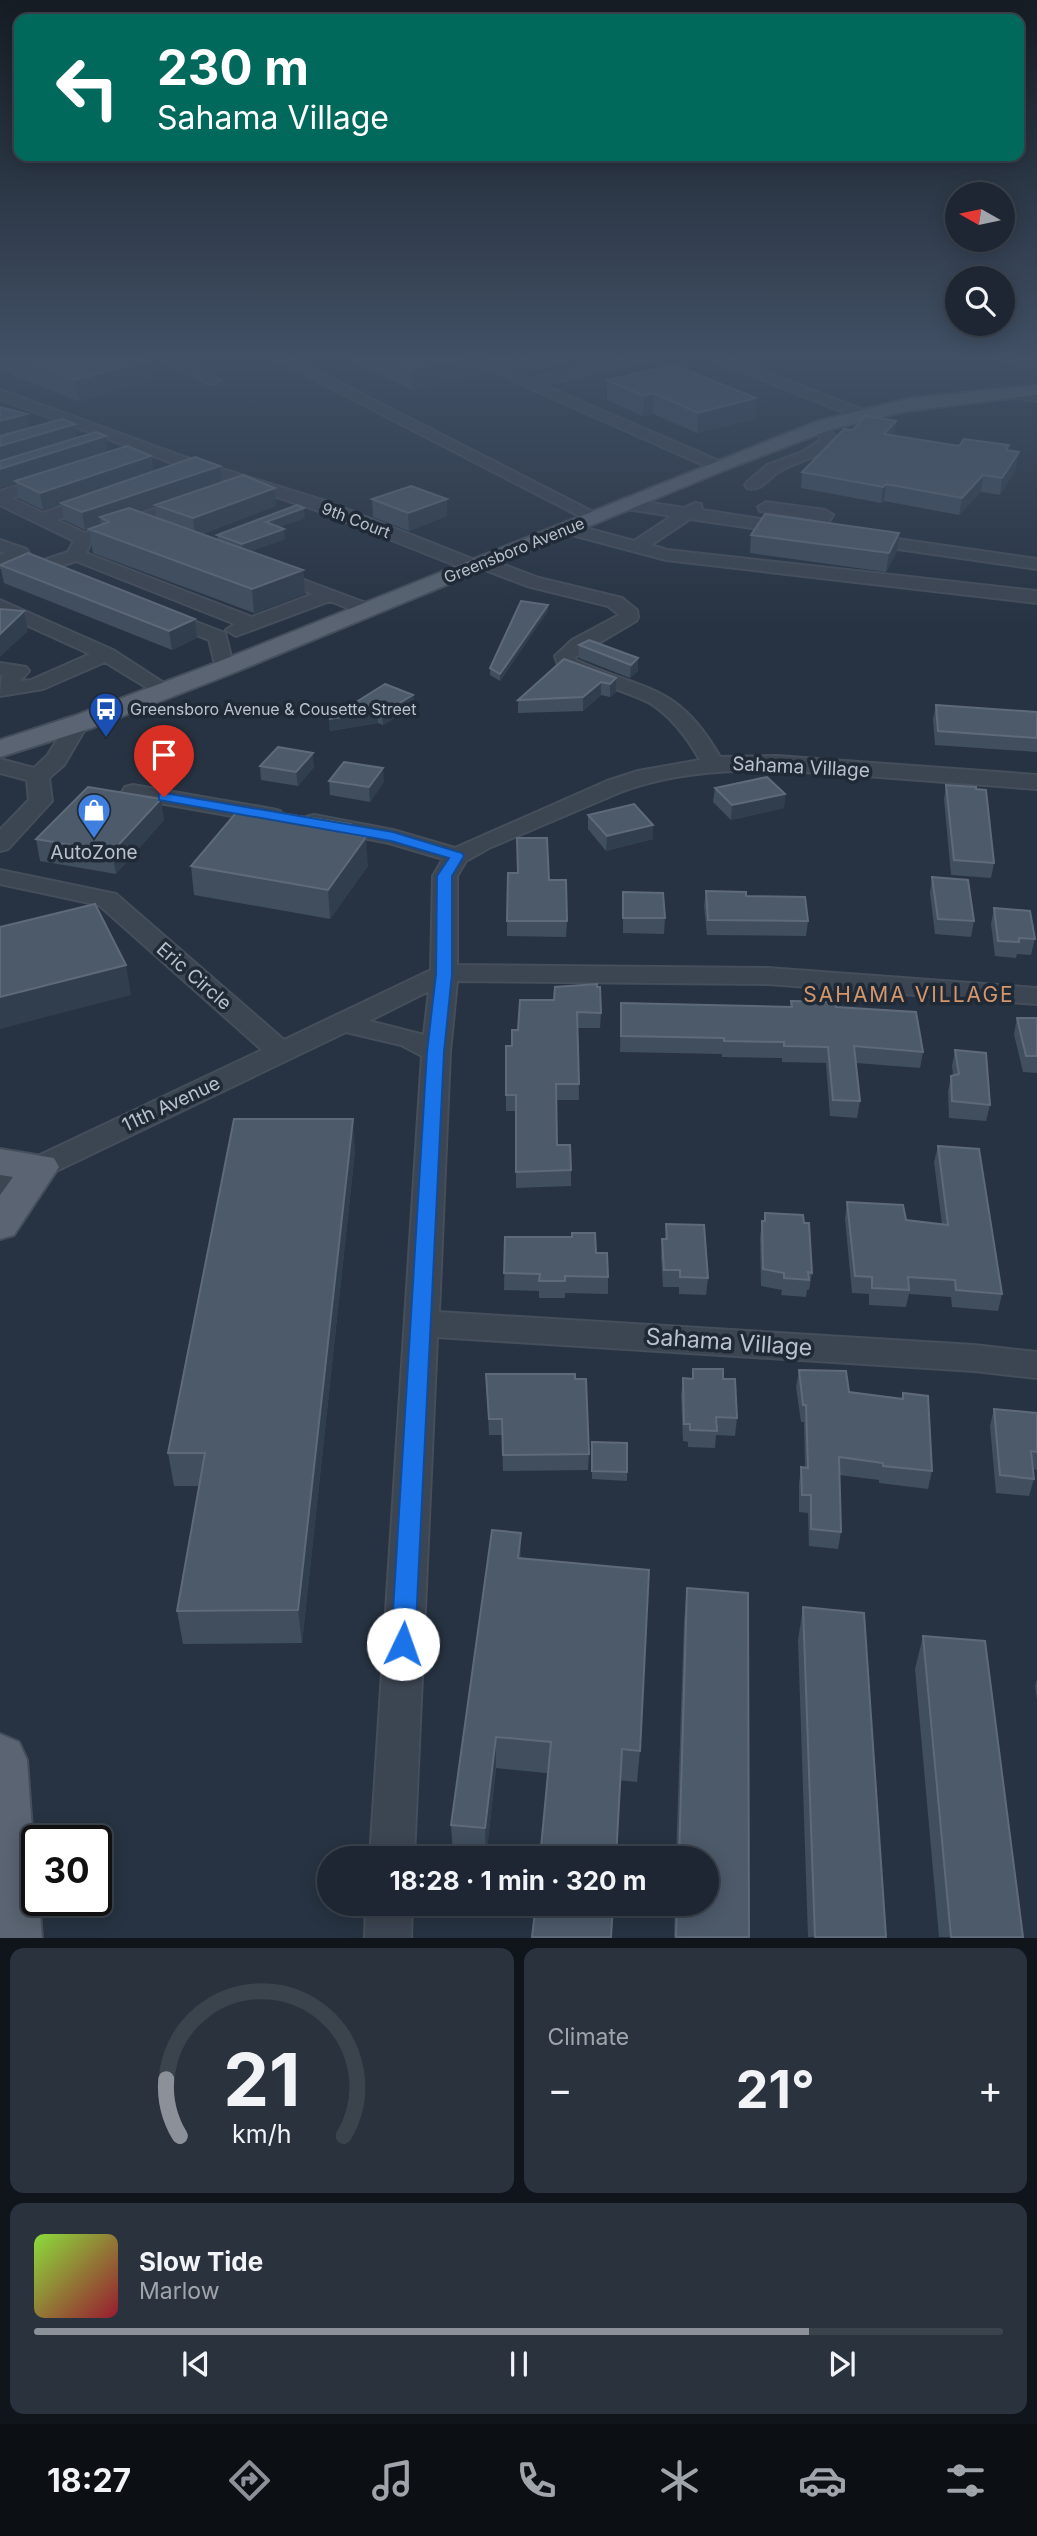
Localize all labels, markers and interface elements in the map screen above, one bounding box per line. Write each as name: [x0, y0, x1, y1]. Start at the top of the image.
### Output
text: 230 m: [157, 38, 309, 97]
icon: left: [42, 42, 133, 133]
text: Sahama Village: [157, 98, 389, 137]
north arrow: [945, 182, 1015, 252]
map controls: [945, 182, 1015, 336]
button: search: [945, 266, 1015, 336]
street label: 9th Court: [319, 498, 393, 542]
street label: Greensboro Avenue: [441, 513, 587, 587]
bus stop icon: Greensboro Avenue & Cousette Street: [87, 690, 125, 739]
place label: Greensboro Avenue & Cousette Street: [130, 699, 416, 719]
pin: [134, 725, 194, 797]
icon: arrive: [145, 736, 183, 774]
street label: Sahama Village: [732, 752, 870, 782]
shop icon: AutoZone: [75, 791, 113, 840]
place label: AutoZone: [50, 841, 138, 864]
street label: Eric Circle: [152, 937, 236, 1015]
district label: SAHAMA VILLAGE: [803, 982, 1015, 1007]
street label: 11th Avenue: [118, 1071, 224, 1137]
street label: Sahama Village: [645, 1322, 813, 1362]
position arrow: [366, 1607, 440, 1681]
speed limit sign: 30: [21, 1825, 112, 1916]
text: 18:28 · 1 min · 320 m: [389, 1865, 647, 1896]
text: Climate: [548, 2023, 629, 2051]
text: 21: [223, 2036, 300, 2125]
text: 21°: [736, 2058, 815, 2121]
text: −: [548, 2066, 573, 2112]
text: +: [978, 2066, 1003, 2112]
text: km/h: [232, 2119, 291, 2149]
text: Slow Tide: [139, 2246, 263, 2277]
text: Marlow: [139, 2277, 219, 2305]
icon: previous: [177, 2345, 215, 2383]
icon: pause: [500, 2345, 538, 2383]
icon: next: [823, 2345, 861, 2383]
icon: directions: [225, 2456, 274, 2505]
icon: music: [368, 2456, 417, 2505]
icon: phone: [512, 2456, 561, 2505]
icon: climate: [655, 2456, 704, 2505]
icon: car: [798, 2456, 847, 2505]
icon: filters: [941, 2456, 990, 2505]
text: 18:27: [47, 2461, 131, 2500]

